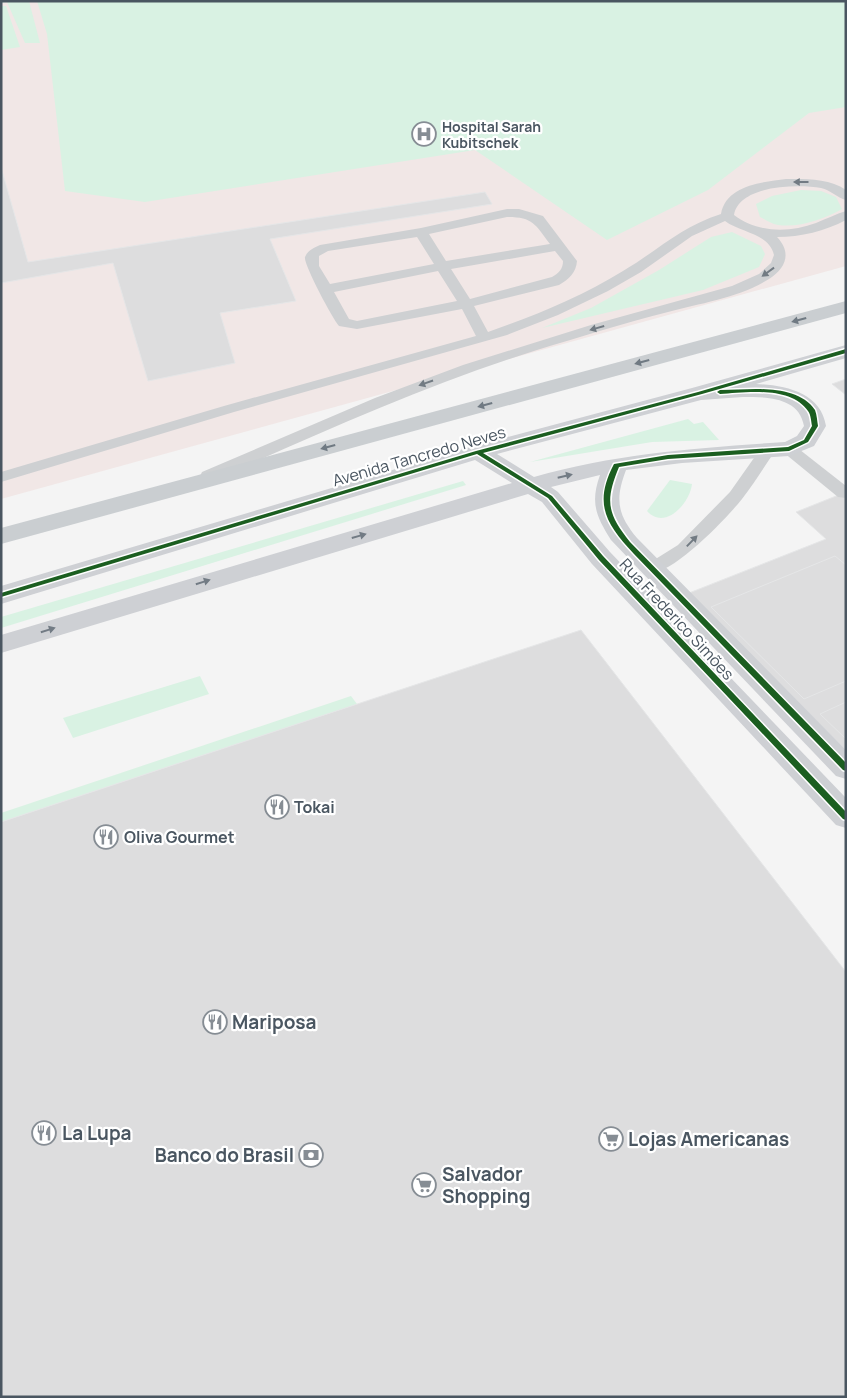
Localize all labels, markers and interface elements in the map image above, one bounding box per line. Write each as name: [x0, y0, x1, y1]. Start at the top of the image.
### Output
place label: Hospital Sarah Kubitschek: [442, 117, 541, 152]
hospital icon: Hospital Sarah Kubitschek: [411, 121, 437, 147]
one-way arrow: [793, 178, 809, 186]
one-way arrow: [761, 267, 775, 277]
one-way arrow: [791, 316, 806, 324]
one-way arrow: [590, 324, 605, 332]
one-way arrow: [634, 359, 649, 367]
one-way arrow: [418, 379, 433, 387]
one-way arrow: [477, 401, 493, 409]
street label: Avenida Tancredo Neves: [330, 421, 508, 491]
one-way arrow: [321, 444, 336, 452]
one-way arrow: [558, 472, 573, 480]
one-way arrow: [351, 531, 366, 539]
one-way arrow: [686, 535, 698, 547]
street label: Rua Frederico Simões: [615, 553, 739, 685]
one-way arrow: [196, 577, 211, 585]
one-way arrow: [40, 626, 55, 633]
restaurant icon: Tokai: [264, 794, 290, 820]
place label: Tokai: [294, 796, 335, 818]
restaurant icon: Oliva Gourmet: [93, 824, 119, 850]
place label: Oliva Gourmet: [124, 826, 235, 848]
restaurant icon: Mariposa: [202, 1009, 228, 1035]
place label: Mariposa: [232, 1009, 317, 1035]
restaurant icon: La Lupa: [31, 1120, 57, 1146]
place label: La Lupa: [62, 1120, 132, 1146]
supermarket icon: Lojas Americanas: [598, 1126, 624, 1152]
place label: Lojas Americanas: [628, 1126, 789, 1152]
place label: Banco do Brasil: [155, 1142, 294, 1168]
bank icon: Banco do Brasil: [298, 1142, 324, 1168]
place label: Salvador Shopping: [442, 1161, 530, 1209]
supermarket icon: Salvador Shopping: [411, 1172, 437, 1198]

